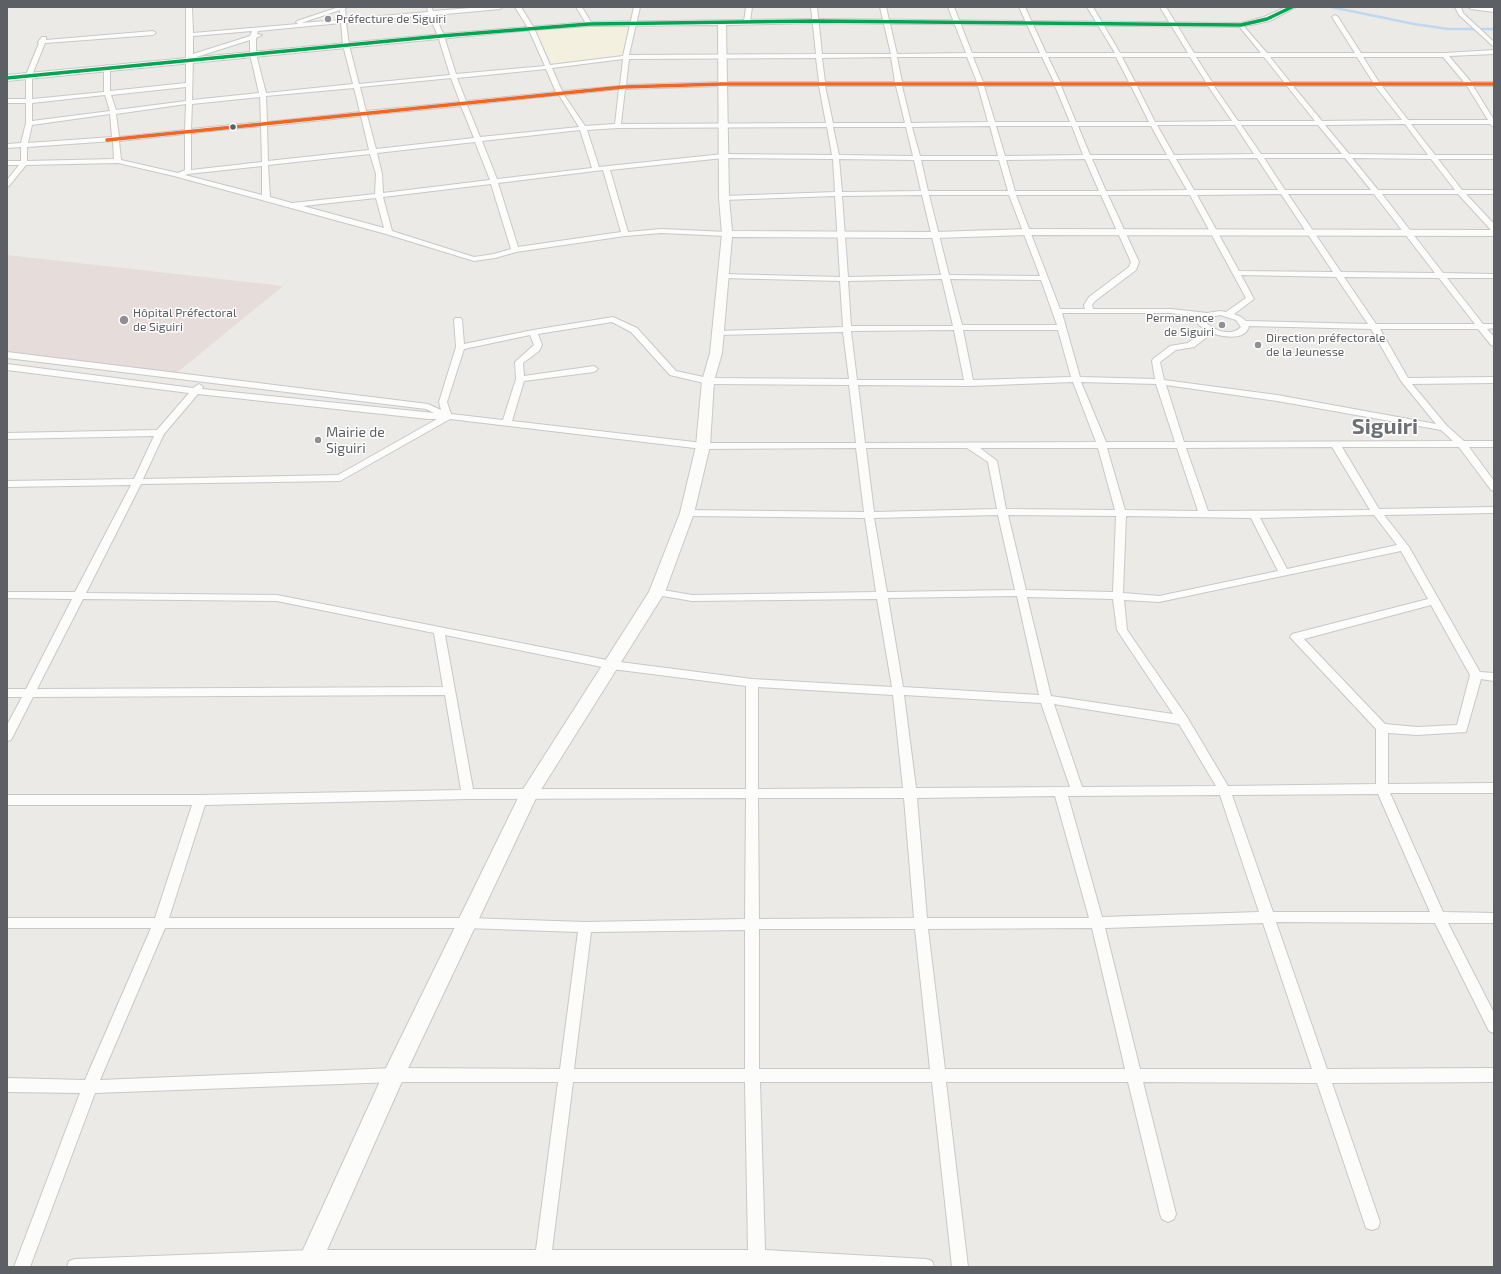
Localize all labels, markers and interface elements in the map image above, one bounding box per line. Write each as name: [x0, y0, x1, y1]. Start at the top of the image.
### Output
place label: Préfecture de Siguiri: [336, 12, 446, 26]
marker: Préfecture de Siguiri: [323, 14, 333, 24]
unlabelled marker: [228, 122, 238, 132]
place label: Hôpital Préfectoral de Siguiri: [133, 306, 236, 334]
place label: Permanence de Siguiri: [1146, 311, 1214, 339]
marker: Hôpital Préfectoral de Siguiri: [118, 314, 130, 326]
marker: Permanence de Siguiri: [1217, 320, 1227, 330]
place label: Direction préfectorale de la Jeunesse: [1266, 331, 1386, 359]
marker: Direction préfectorale de la Jeunesse: [1253, 340, 1263, 350]
district label: Siguiri: [1352, 414, 1418, 440]
place label: Mairie de Siguiri: [326, 424, 385, 456]
marker: Mairie de Siguiri: [313, 435, 323, 445]

